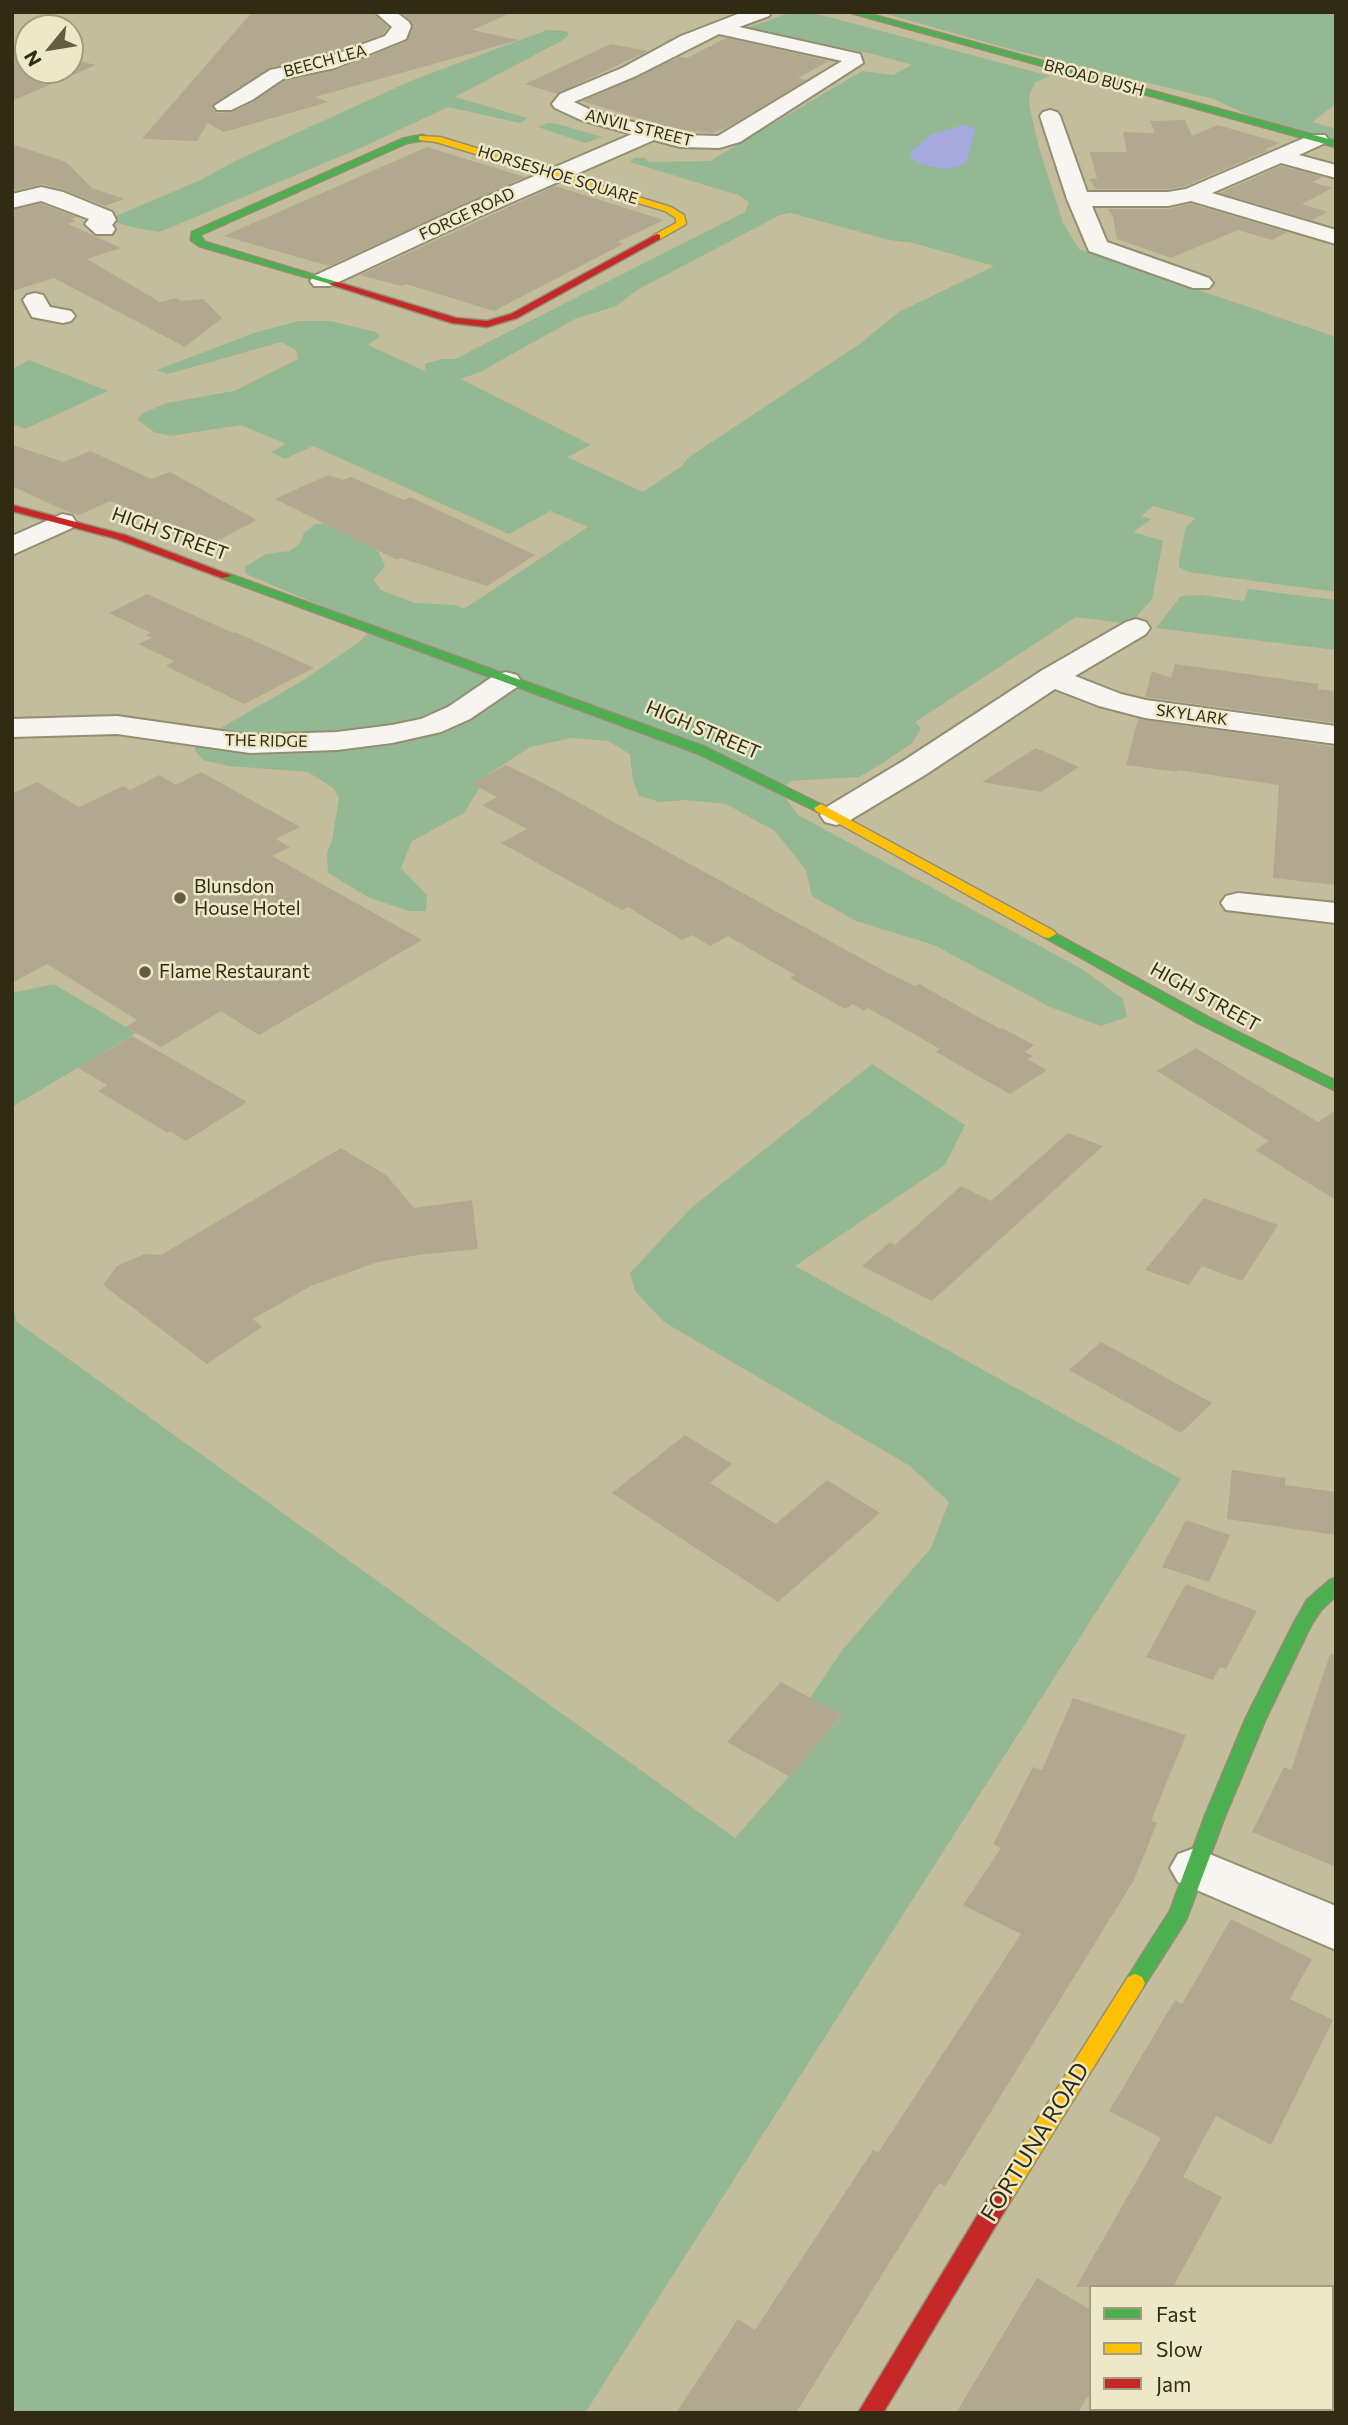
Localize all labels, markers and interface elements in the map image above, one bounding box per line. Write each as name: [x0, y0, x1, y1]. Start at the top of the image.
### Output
north arrow: [14, 14, 84, 84]
street label: BEECH LEA: [281, 41, 369, 81]
text: N: [19, 47, 46, 71]
street label: BROAD BUSH: [1042, 55, 1146, 101]
street label: ANVIL STREET: [583, 105, 695, 151]
street label: HORSESHOE SQUARE: [476, 141, 640, 209]
street label: FORGE ROAD: [416, 184, 518, 244]
street label: HIGH STREET: [109, 502, 231, 566]
street label: HIGH STREET: [642, 696, 764, 764]
street label: SKYLARK: [1155, 700, 1229, 730]
street label: THE RIDGE: [224, 731, 308, 751]
place label: Blunsdon House Hotel: [194, 876, 300, 920]
marker: Blunsdon House Hotel: [172, 890, 188, 906]
street label: HIGH STREET: [1146, 957, 1264, 1037]
place label: Flame Restaurant: [159, 961, 310, 983]
marker: Flame Restaurant: [137, 964, 153, 980]
street label: FORTUNA ROAD: [975, 2057, 1095, 2227]
legend: [1089, 2285, 1334, 2411]
text: Fast: [1156, 2301, 1197, 2326]
text: Slow: [1156, 2336, 1203, 2361]
text: Jam: [1156, 2371, 1191, 2396]

